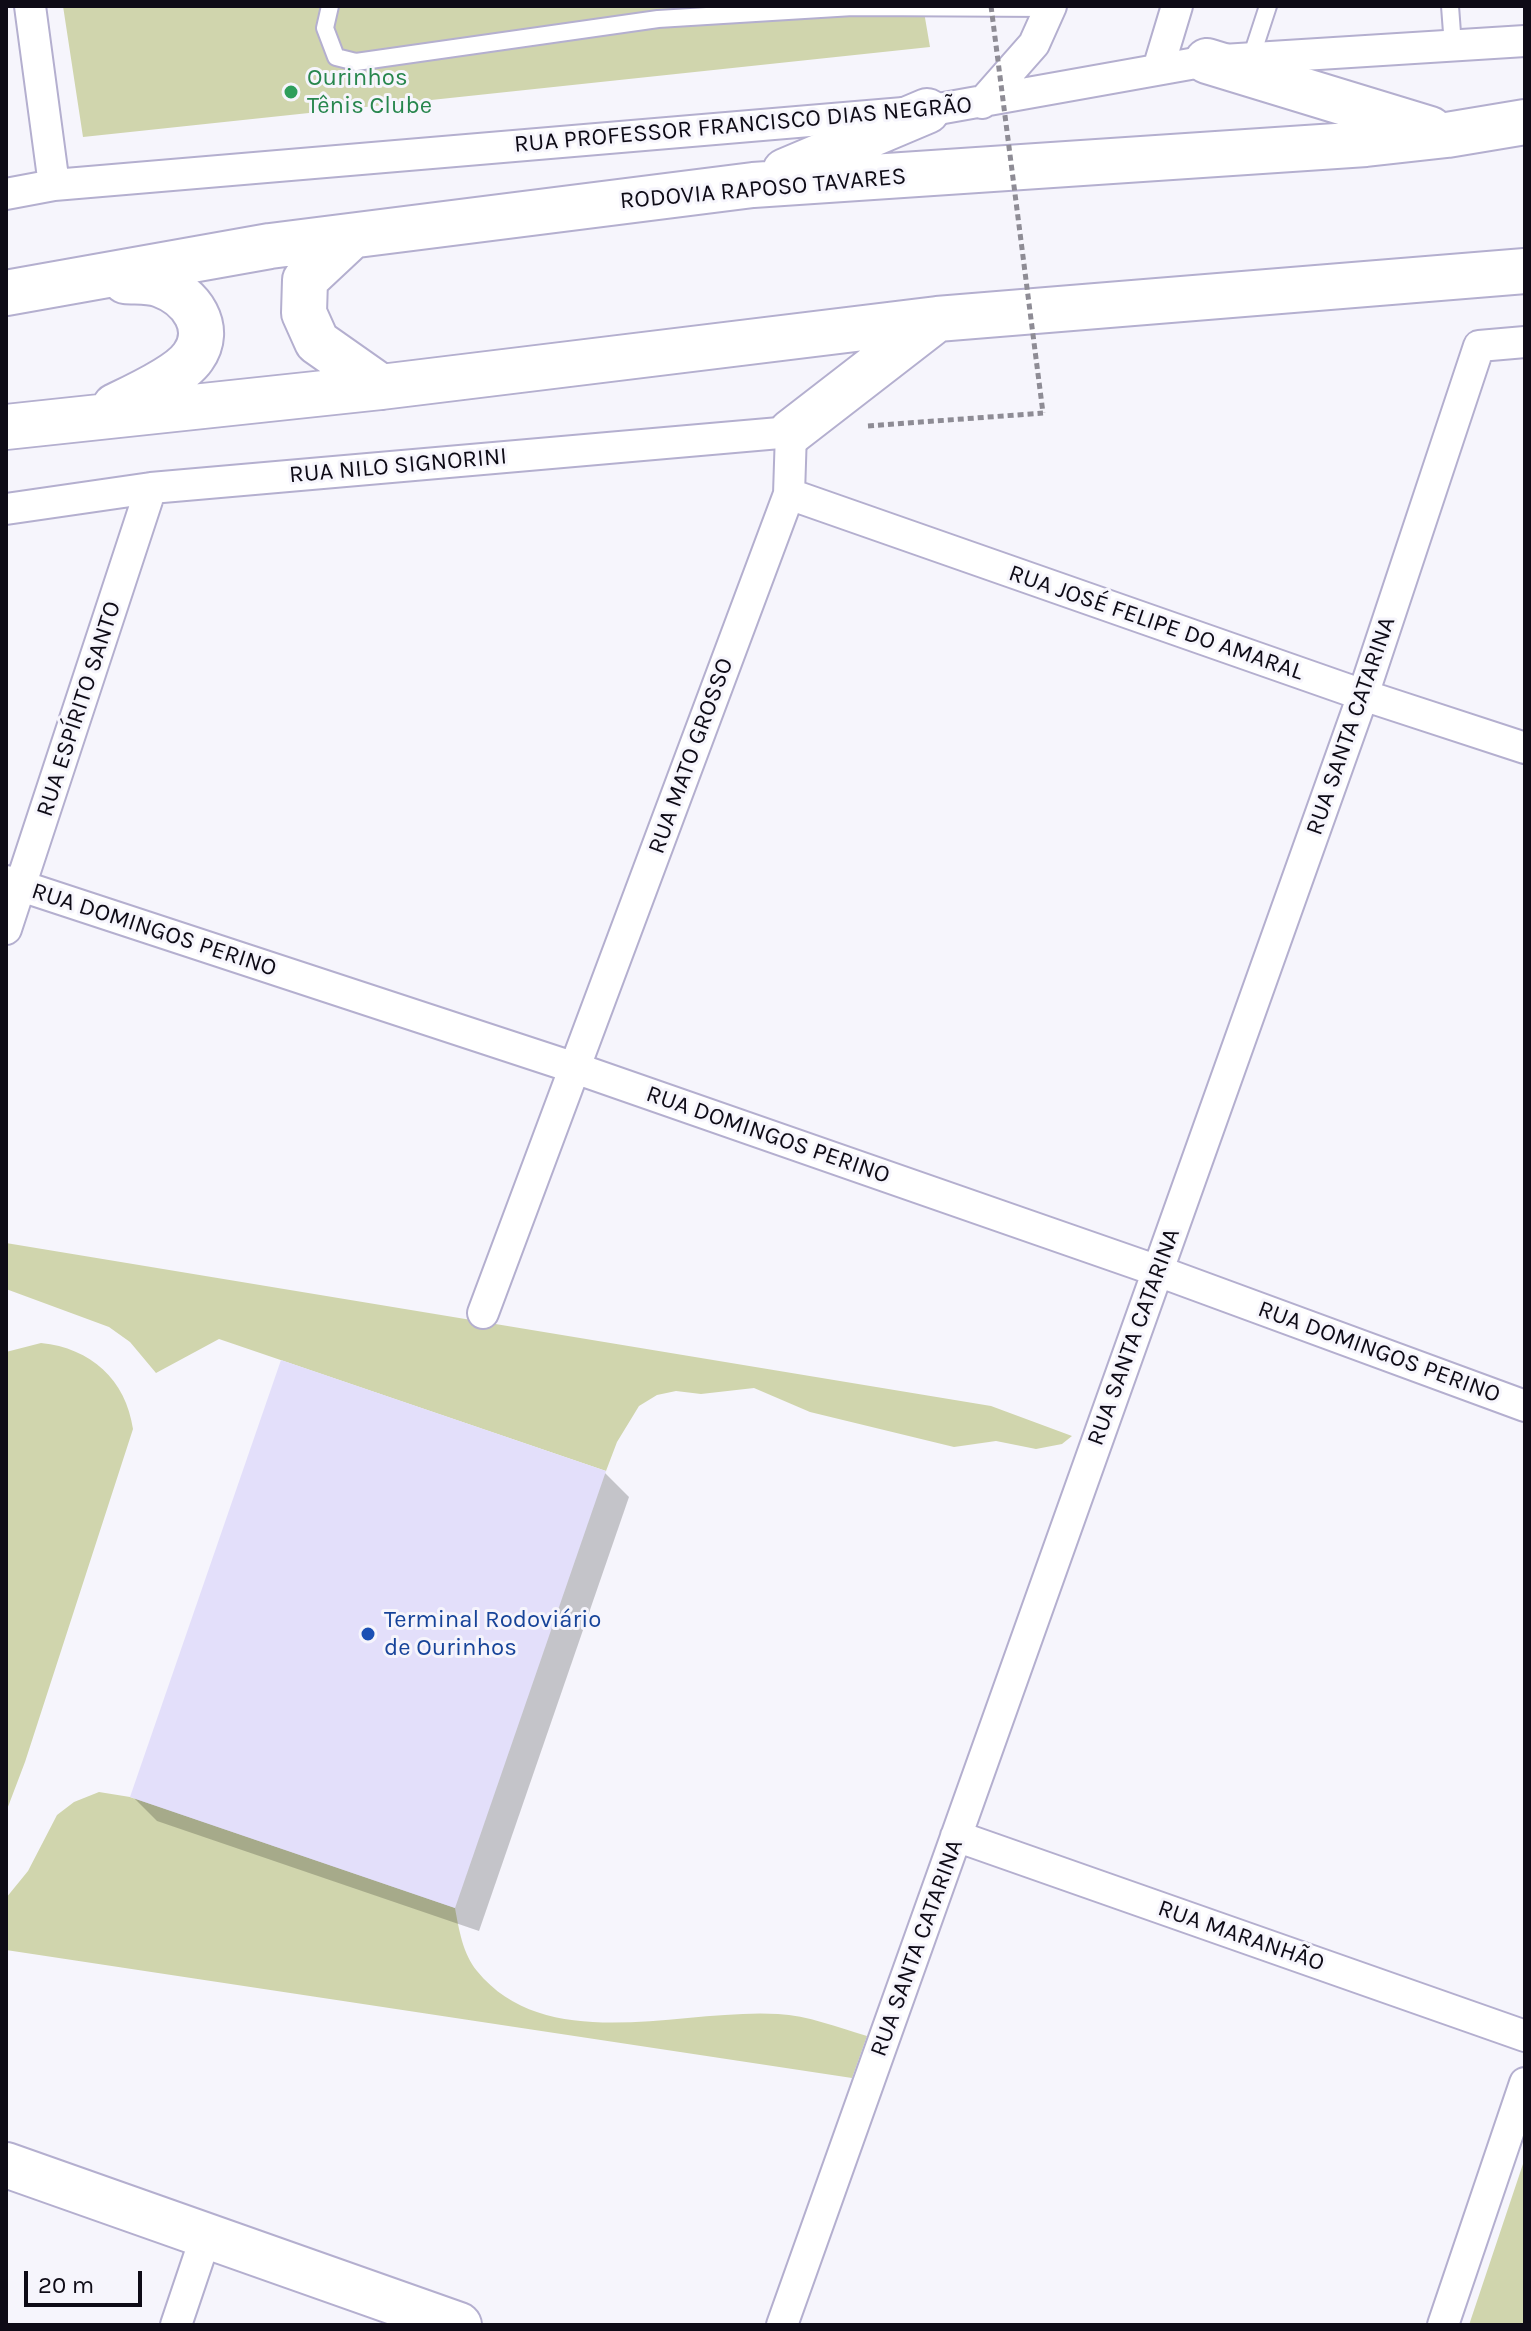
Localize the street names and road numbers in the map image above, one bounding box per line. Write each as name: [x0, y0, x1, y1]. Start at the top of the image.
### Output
street label: RUA PROFESSOR FRANCISCO DIAS NEGRÃO: [513, 91, 973, 159]
street label: RODOVIA RAPOSO TAVARES: [619, 162, 907, 216]
street label: RUA NILO SIGNORINI: [288, 442, 508, 490]
street label: RUA JOSÉ FELIPE DO AMARAL: [1005, 559, 1307, 687]
street label: RUA ESPÍRITO SANTO: [31, 598, 127, 820]
street label: RUA SANTA CATARINA: [1300, 613, 1402, 839]
street label: RUA MATO GROSSO: [642, 654, 740, 858]
street label: RUA DOMINGOS PERINO: [28, 877, 280, 983]
street label: RUA DOMINGOS PERINO: [642, 1080, 894, 1190]
street label: RUA SANTA CATARINA: [1081, 1224, 1187, 1450]
street label: RUA DOMINGOS PERINO: [1254, 1295, 1504, 1409]
street label: RUA SANTA CATARINA: [864, 1835, 970, 2061]
street label: RUA MARANHÃO: [1154, 1894, 1328, 1978]

